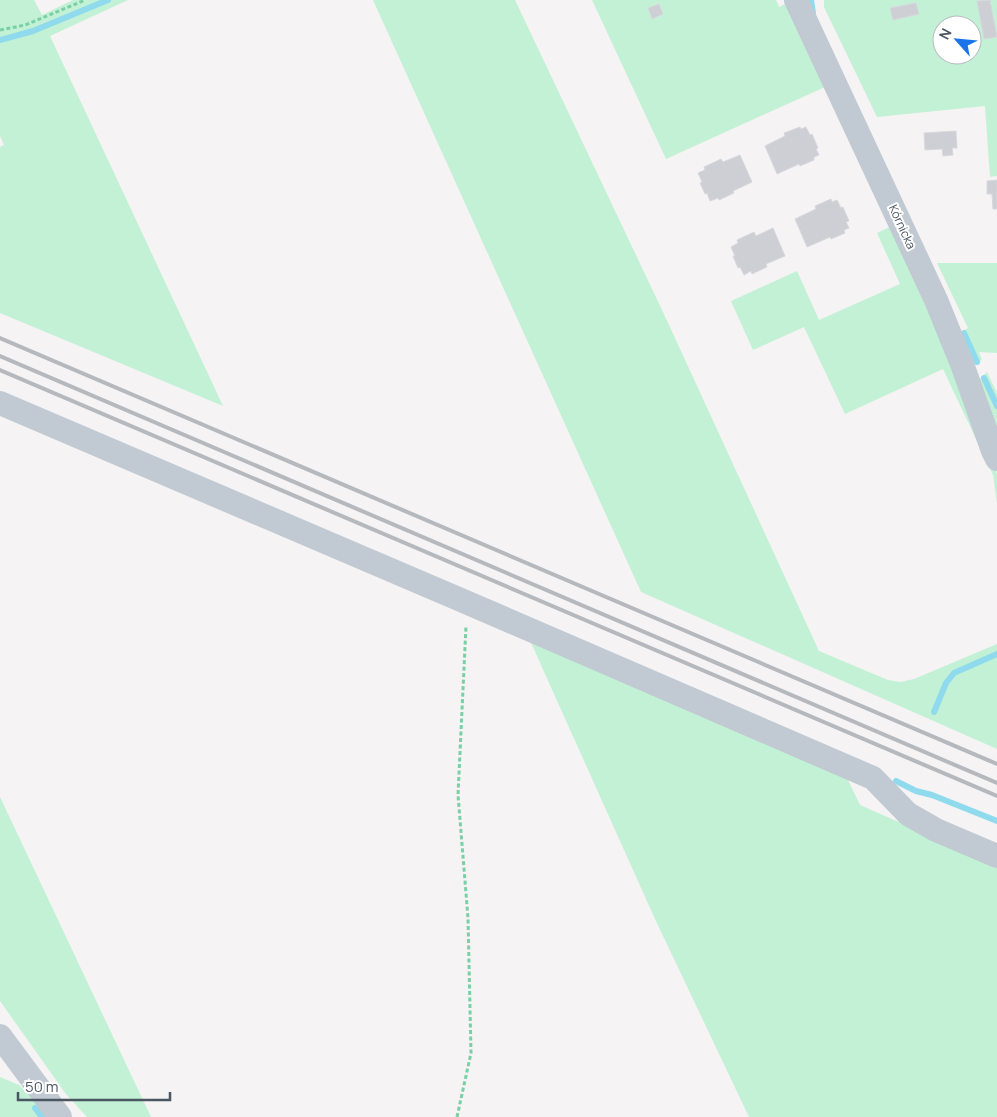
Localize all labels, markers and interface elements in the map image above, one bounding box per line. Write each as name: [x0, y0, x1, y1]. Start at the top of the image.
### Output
north arrow: [932, 15, 982, 65]
text: N: [934, 25, 956, 43]
street label: Kórnicka: [885, 202, 920, 252]
scale bar: [18, 1070, 170, 1102]
text: 50 m: [25, 1076, 59, 1097]

